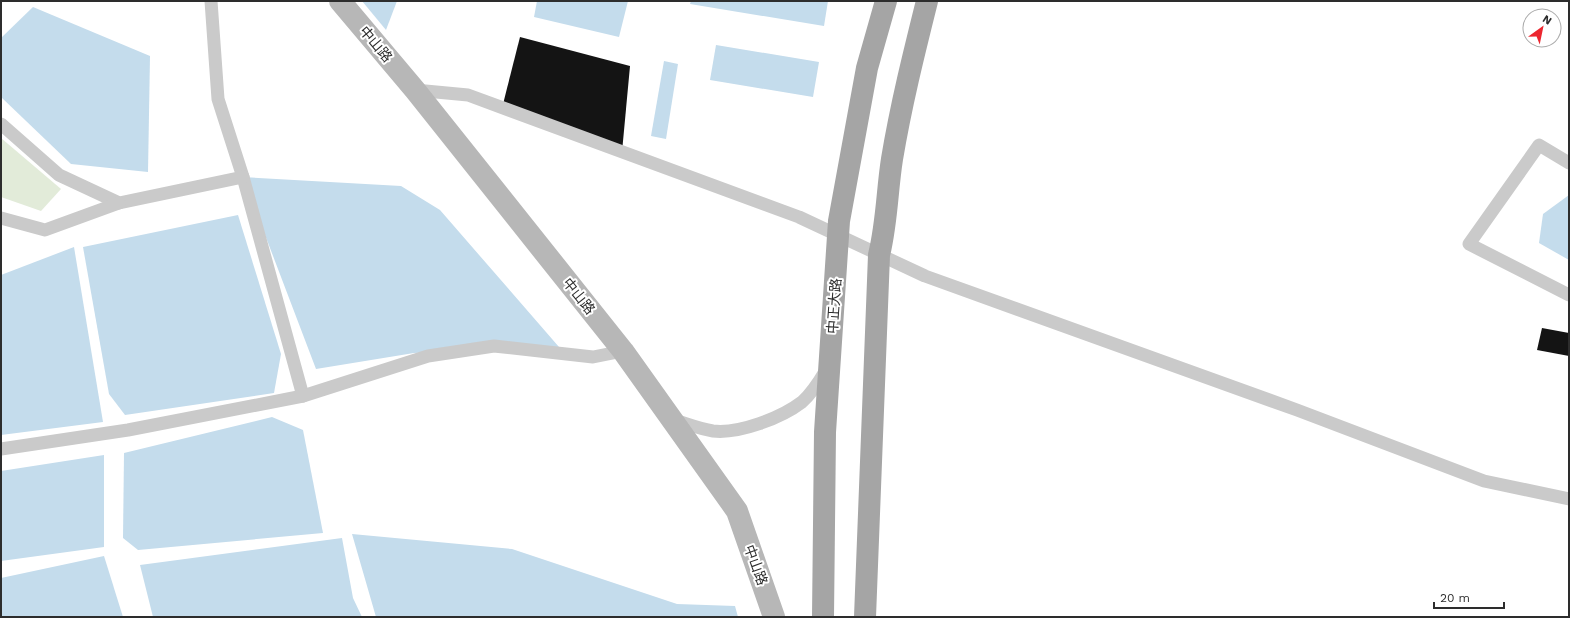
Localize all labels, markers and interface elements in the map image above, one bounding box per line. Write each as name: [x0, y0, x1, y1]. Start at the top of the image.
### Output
north arrow: [1522, 8, 1562, 48]
text: N: [1540, 12, 1554, 28]
street label: 中山路: [356, 23, 396, 65]
street label: 中山路: [560, 275, 598, 317]
street label: 中正大路: [824, 278, 844, 334]
street label: 中山路: [741, 543, 771, 587]
scale bar: [1434, 584, 1504, 610]
text: 20 m: [1440, 591, 1470, 605]

